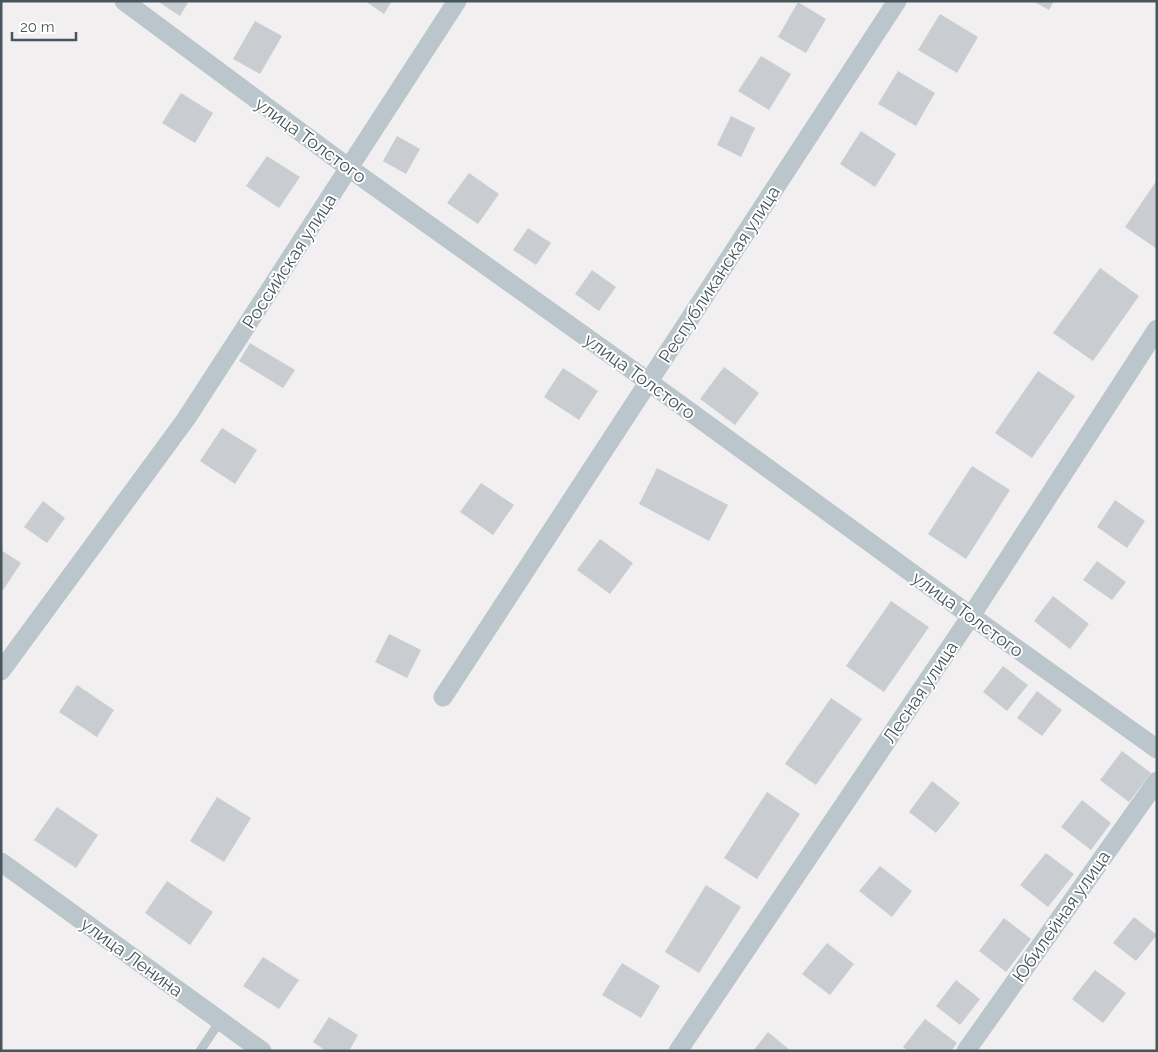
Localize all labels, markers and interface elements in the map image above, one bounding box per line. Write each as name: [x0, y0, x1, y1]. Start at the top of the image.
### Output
scale bar: [12, 10, 76, 42]
text: 20 m: [20, 18, 55, 36]
street label: улица Толстого: [251, 93, 371, 187]
street label: Республиканская улица: [654, 182, 784, 366]
street label: Российская улица: [238, 190, 340, 332]
street label: улица Толстого: [580, 329, 700, 423]
street label: улица Толстого: [908, 567, 1028, 661]
street label: Лесная улица: [878, 637, 962, 747]
street label: Юбилейная улица: [1008, 846, 1114, 986]
street label: улица Ленина: [77, 913, 187, 1001]

